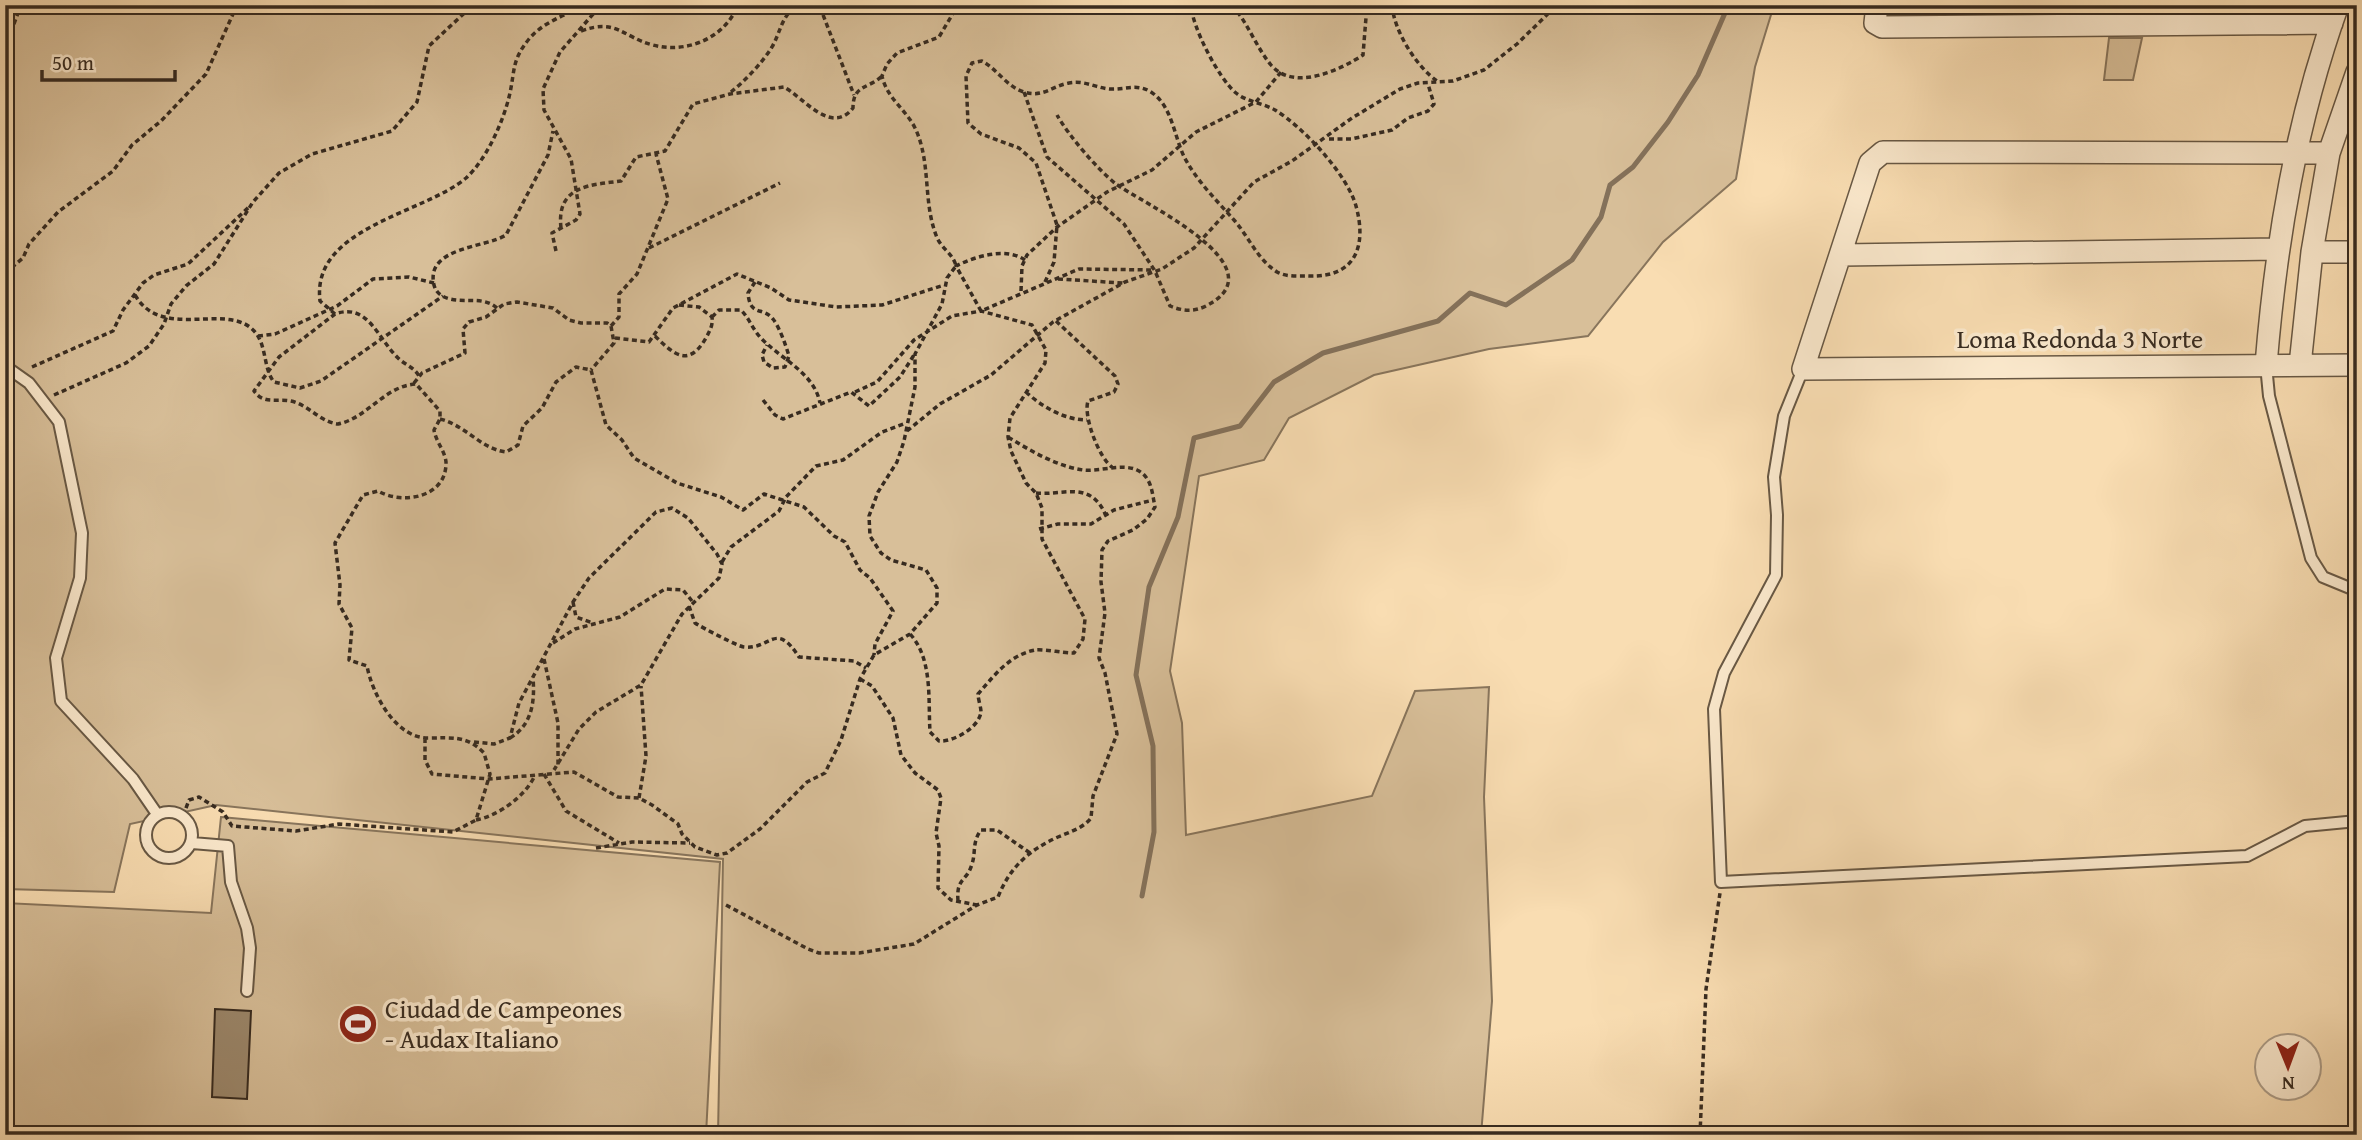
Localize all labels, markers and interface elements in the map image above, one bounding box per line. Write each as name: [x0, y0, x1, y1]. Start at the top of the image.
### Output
scale bar: [42, 38, 175, 82]
text: 50 m: [52, 47, 94, 78]
street label: Loma Redonda 3 Norte: [1957, 319, 2203, 358]
place label: Ciudad de Campeones - Audax Italiano: [385, 989, 622, 1058]
sports icon: Ciudad de Campeones - Audax Italiano: [337, 1003, 379, 1045]
north arrow: [2254, 1032, 2324, 1102]
text: N: [2281, 1070, 2295, 1098]

